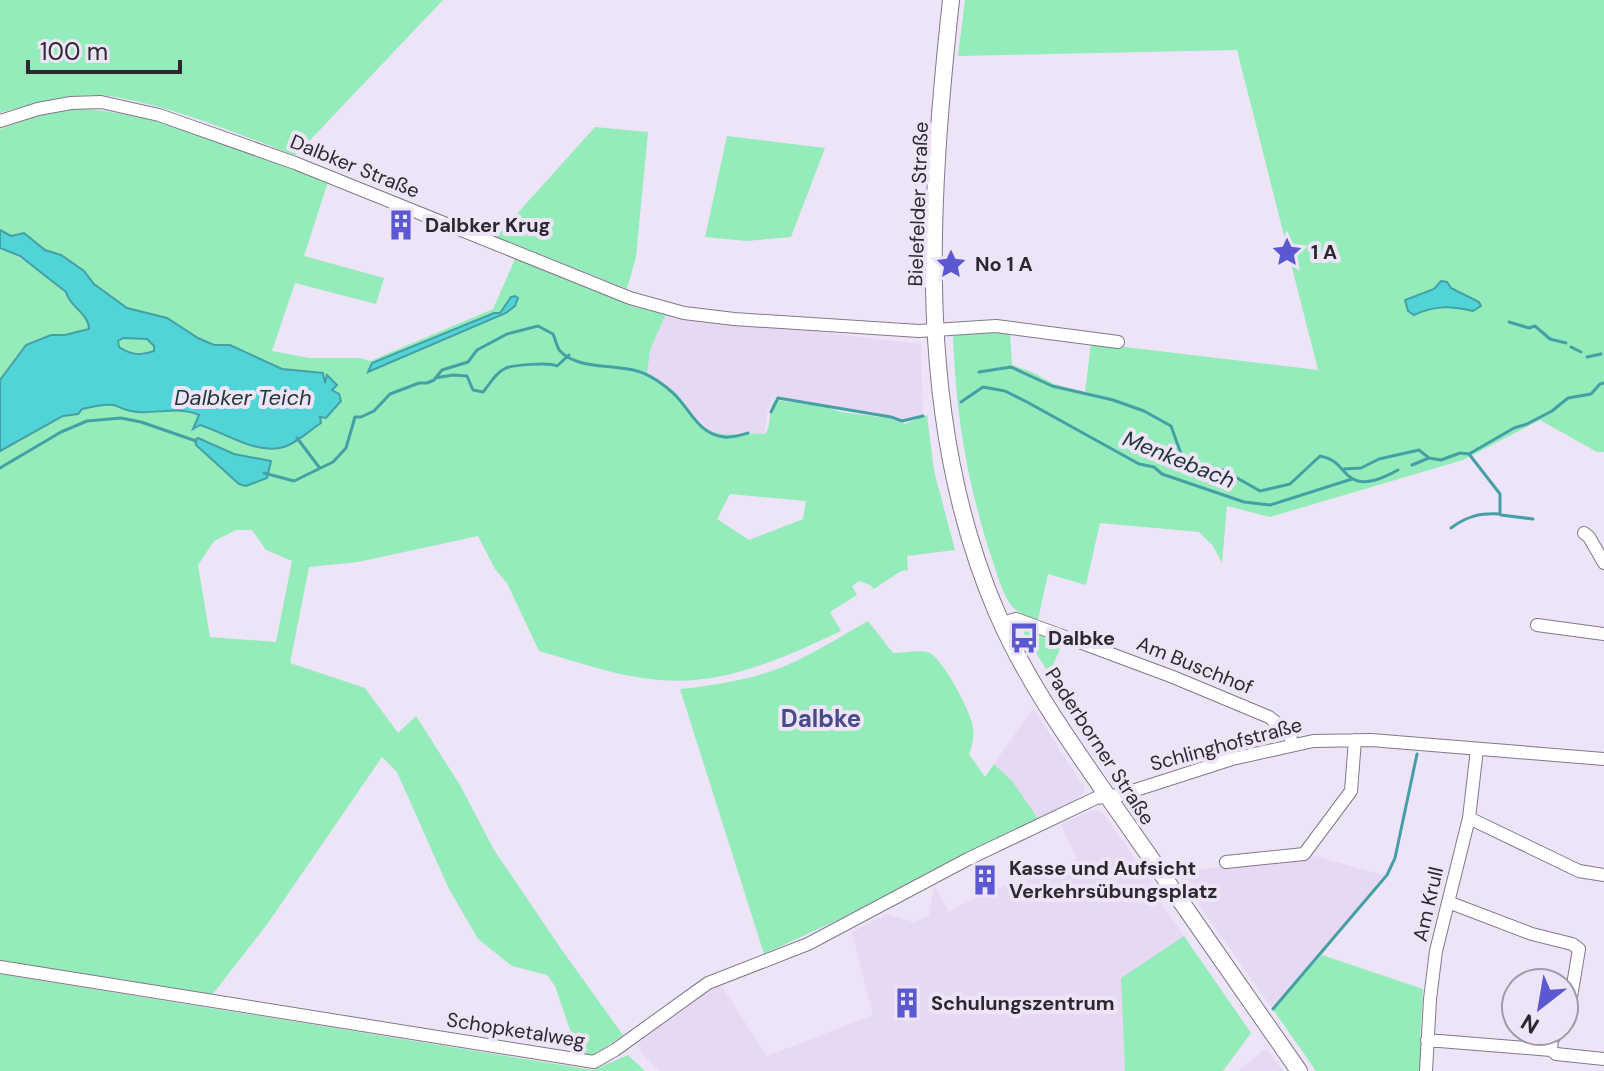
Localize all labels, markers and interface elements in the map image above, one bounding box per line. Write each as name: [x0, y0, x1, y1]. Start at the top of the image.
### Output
scale bar: [28, 24, 180, 74]
text: 100 m: [40, 36, 108, 67]
street label: Bielefelder Straße: [902, 121, 934, 287]
street label: Dalbker Straße: [287, 128, 423, 204]
building icon: Dalbker Krug: [384, 208, 418, 242]
place label: Dalbker Krug: [425, 212, 551, 238]
place icon: 1 A: [1270, 235, 1304, 269]
place label: 1 A: [1311, 239, 1337, 265]
place icon: No 1 A: [934, 247, 968, 281]
place label: No 1 A: [975, 251, 1033, 277]
water label: Dalbker Teich: [174, 383, 312, 412]
water label: Menkebach: [1119, 424, 1239, 495]
bus stop icon: Dalbke: [1007, 621, 1041, 655]
place label: Dalbke: [1048, 625, 1115, 651]
street label: Am Buschhof: [1133, 630, 1257, 700]
street label: Paderborner Straße: [1039, 662, 1161, 830]
district label: Dalbke: [781, 703, 861, 734]
street label: Schlinghofstraße: [1147, 711, 1305, 777]
place label: Kasse und Aufsicht Verkehrsübungsplatz: [1009, 855, 1217, 904]
building icon: Kasse und Aufsicht Verkehrsübungsplatz: [968, 863, 1002, 897]
street label: Am Krull: [1407, 864, 1449, 944]
north arrow: [1500, 967, 1580, 1047]
building icon: Schulungszentrum: [890, 986, 924, 1020]
place label: Schulungszentrum: [931, 990, 1115, 1016]
street label: Schopketalweg: [445, 1006, 587, 1054]
text: N: [1516, 1007, 1544, 1040]

